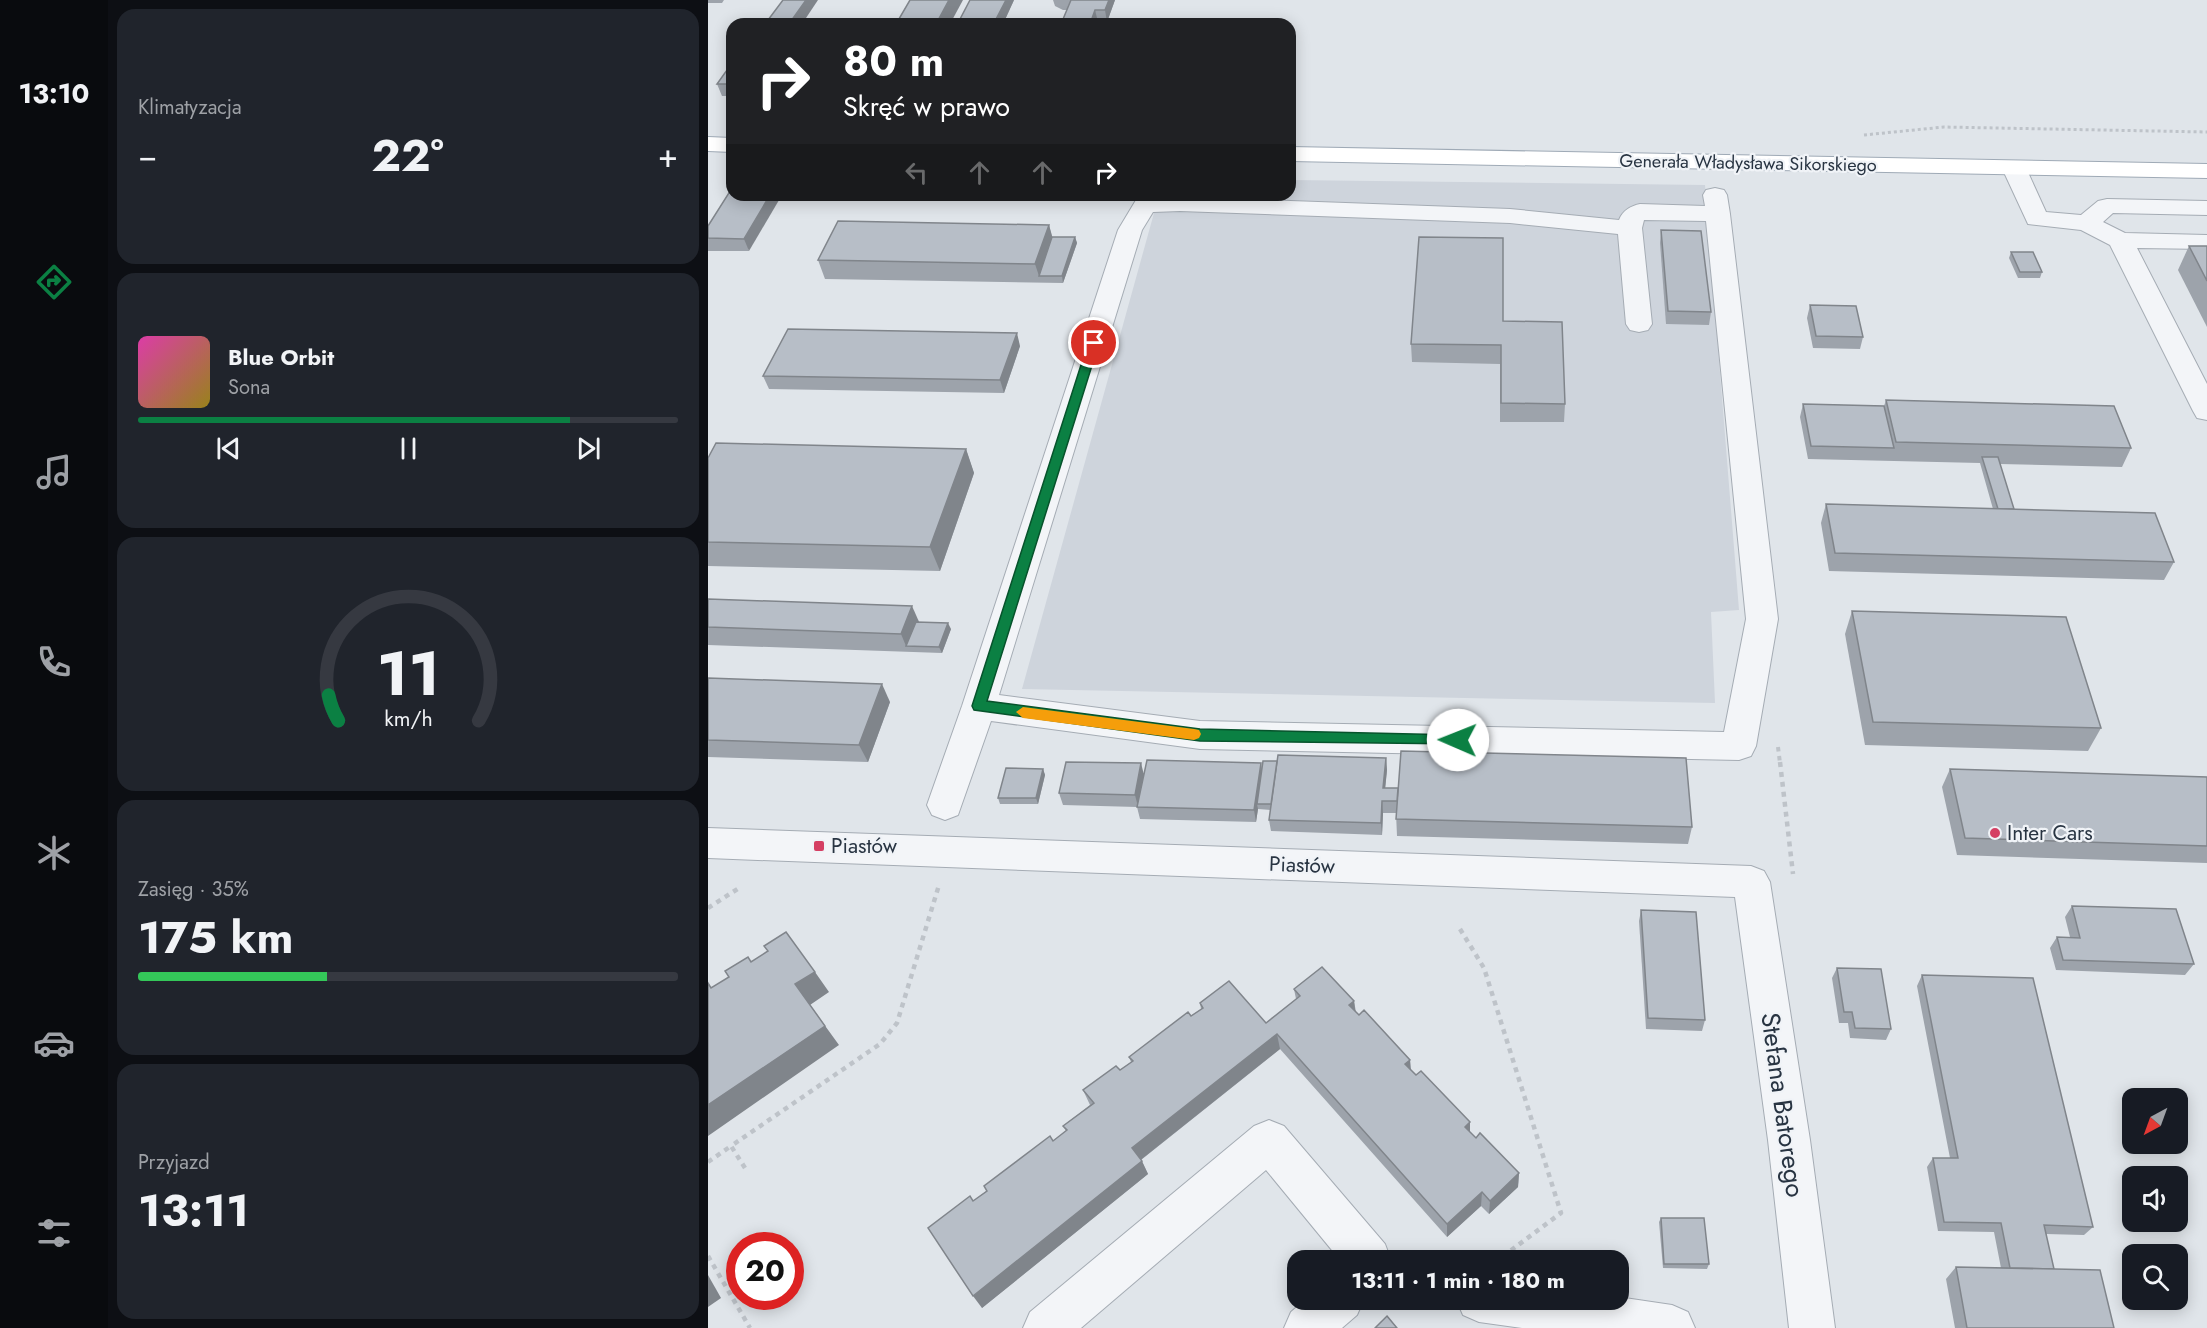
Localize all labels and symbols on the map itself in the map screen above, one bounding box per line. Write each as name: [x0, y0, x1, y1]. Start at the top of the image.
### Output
street label: Generała Władysława Sikorskiego: [1619, 148, 1877, 178]
pin: [1068, 317, 1119, 368]
position arrow: [1426, 708, 1490, 772]
place label: Inter Cars: [2007, 818, 2093, 848]
marker: Inter Cars: [1988, 826, 2002, 840]
place label: Piastów: [831, 831, 898, 861]
marker: Piastów: [812, 839, 826, 853]
street label: Piastów: [1268, 849, 1336, 881]
street label: Stefana Batorego: [1751, 1010, 1815, 1200]
north arrow: [2122, 1088, 2188, 1154]
speed limit sign: 20: [726, 1232, 804, 1310]

